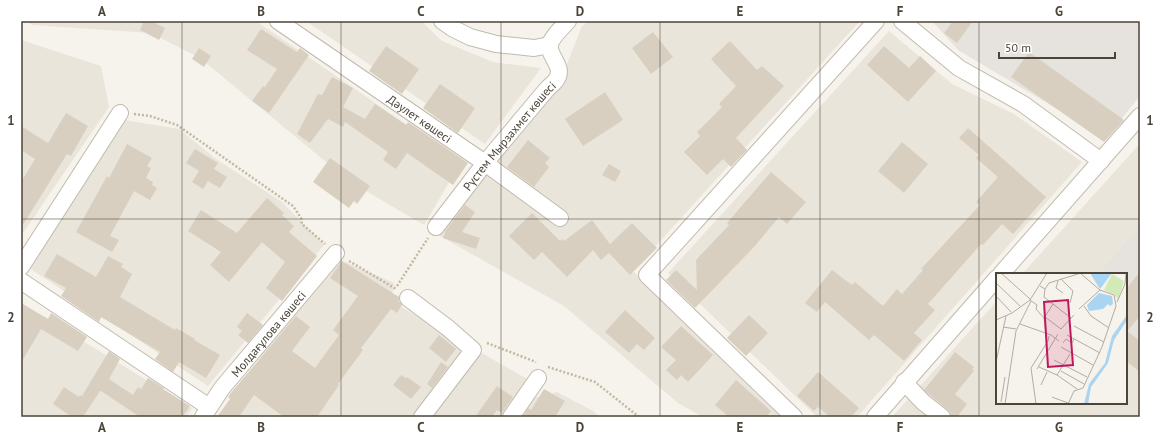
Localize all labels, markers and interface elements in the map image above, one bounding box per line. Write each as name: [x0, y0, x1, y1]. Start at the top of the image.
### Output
text: A: [98, 3, 106, 20]
text: B: [257, 3, 265, 20]
text: C: [417, 3, 425, 20]
text: D: [576, 3, 584, 20]
text: E: [737, 3, 744, 20]
text: F: [897, 3, 904, 20]
text: G: [1055, 3, 1063, 20]
scale bar: [999, 34, 1115, 60]
text: 50 m: [1005, 40, 1031, 55]
street label: Рүстем Мырзахмет көшесі: [459, 78, 559, 193]
street label: Дәулет көшесі: [385, 91, 455, 146]
text: 1: [7, 112, 15, 129]
text: 1: [1146, 112, 1154, 129]
inset map: [996, 273, 1127, 404]
street label: Молдағұлова көшесі: [227, 287, 309, 380]
text: 2: [7, 309, 15, 326]
text: 2: [1146, 309, 1154, 326]
text: A: [98, 419, 106, 436]
text: B: [257, 419, 265, 436]
text: C: [417, 419, 425, 436]
text: D: [576, 419, 584, 436]
text: E: [737, 419, 744, 436]
text: F: [897, 419, 904, 436]
text: G: [1055, 419, 1063, 436]

